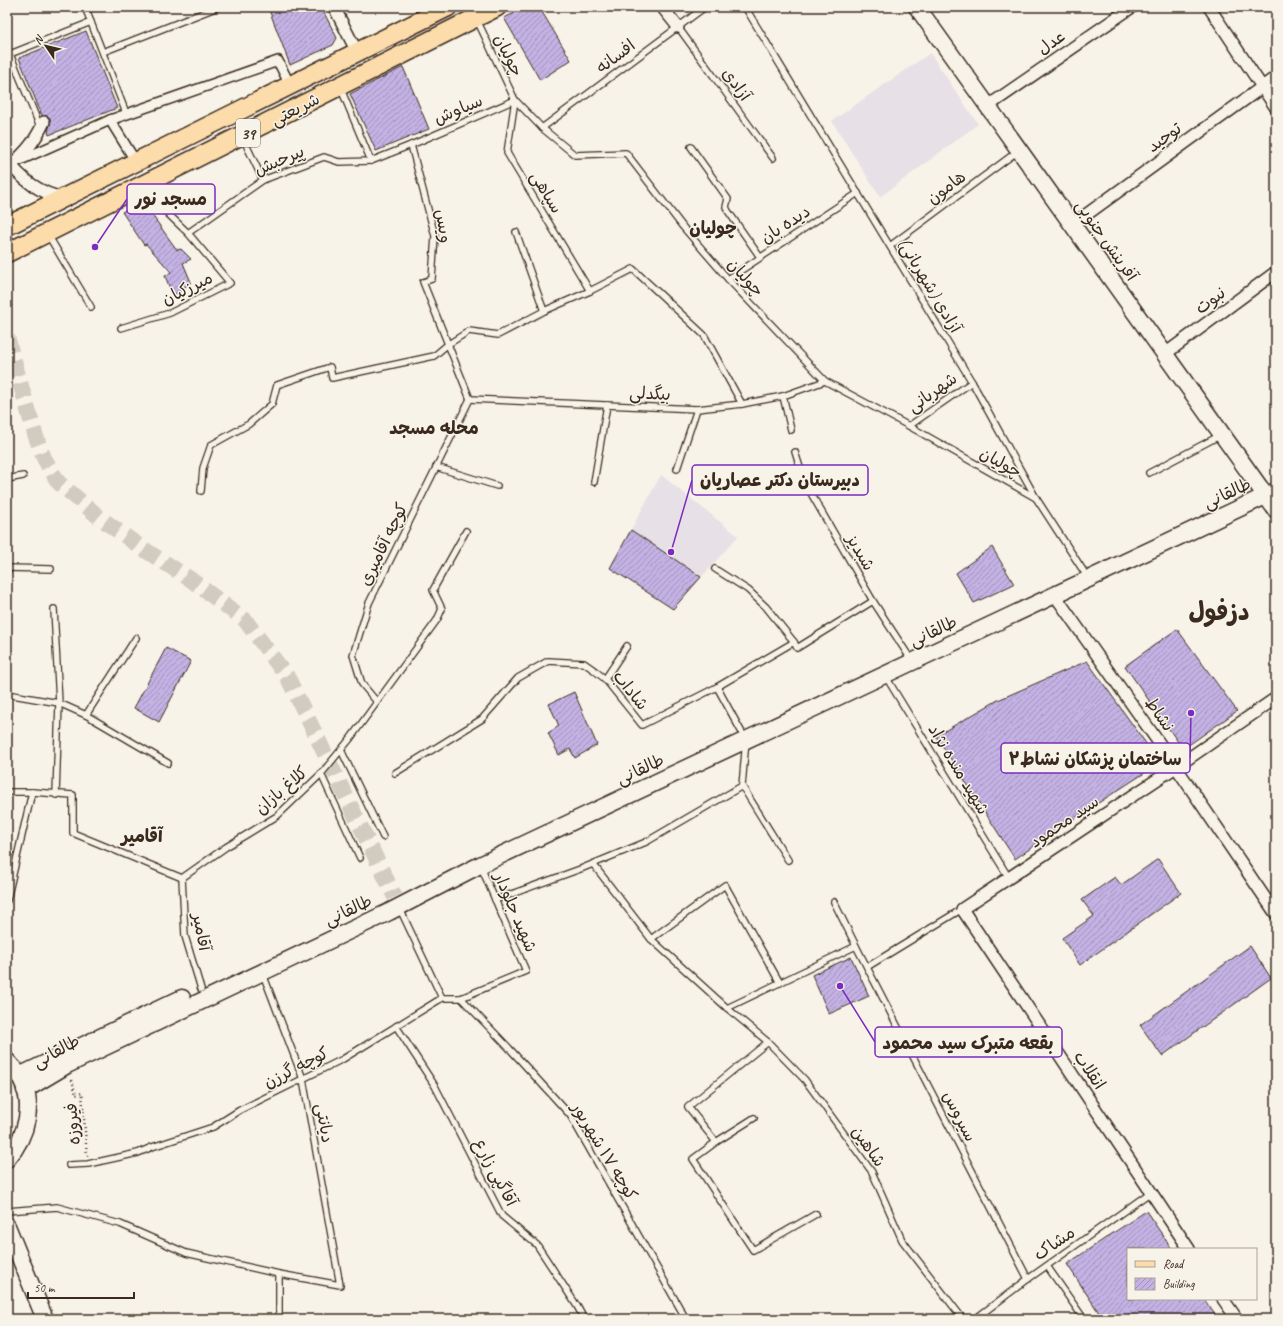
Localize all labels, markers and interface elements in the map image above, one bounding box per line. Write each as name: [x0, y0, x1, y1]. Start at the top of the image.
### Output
north arrow: [26, 26, 66, 66]
street label: عدل: [1033, 26, 1069, 59]
street label: چولیان: [489, 31, 528, 80]
text: N: [30, 32, 47, 47]
street label: افسانه: [591, 35, 639, 78]
street label: آزادی: [718, 64, 756, 106]
street label: شریعتی: [267, 88, 323, 131]
street label: سیاوش: [431, 90, 486, 129]
street label: توحید: [1143, 117, 1187, 157]
road number: 39: [236, 119, 260, 147]
street label: پیرحبش: [251, 141, 308, 181]
street label: هامون: [923, 166, 970, 209]
street label: سپاهی: [525, 167, 567, 218]
callout: مسجد نور: [127, 184, 215, 214]
text: مسجد نور: [134, 188, 207, 210]
street label: آفرینش جنوبی: [1070, 195, 1143, 286]
street label: دیده بان: [757, 201, 814, 248]
street label: ویس: [430, 208, 457, 244]
district label: چولیان: [689, 217, 737, 239]
street label: آزادی (شهربانی): [893, 234, 967, 337]
street label: چولیان: [723, 254, 768, 301]
street label: میرزکیان: [158, 267, 216, 310]
street label: نبوت: [1191, 282, 1230, 319]
street label: شهربانی: [903, 368, 961, 417]
street label: بیگدلی: [629, 382, 671, 405]
district label: محله مسجد: [389, 417, 479, 439]
street label: چولیان: [976, 442, 1025, 482]
callout: دبیرستان دکتر عصاریان: [692, 465, 868, 495]
text: دبیرستان دکتر عصاریان: [700, 469, 860, 491]
street label: طالقانی: [1200, 473, 1255, 514]
street label: کوچه آقامیری: [354, 499, 413, 589]
street label: شبدیز: [841, 528, 879, 574]
district label: دزفول: [1188, 596, 1250, 628]
street label: طالقانی: [906, 611, 961, 652]
street label: شاداب: [608, 666, 653, 714]
street label: نشاط: [1140, 693, 1179, 736]
street label: شهید منده نژاد: [923, 720, 994, 818]
callout: ساختمان پزشکان نشاط۲: [1001, 743, 1190, 773]
text: ساختمان پزشکان نشاط۲: [1009, 748, 1181, 771]
street label: طالقانی: [613, 749, 668, 790]
street label: کلاغ بازان: [251, 762, 313, 820]
street label: سید محمود: [1026, 791, 1103, 852]
district label: آقامیر: [119, 825, 164, 847]
street label: شهید جلودار: [489, 867, 542, 955]
street label: طالقانی: [321, 890, 376, 931]
street label: آقامیر: [188, 910, 215, 953]
callout: بقعه متبرک سید محمود: [875, 1027, 1062, 1057]
street label: طالقانی: [29, 1030, 83, 1073]
text: بقعه متبرک سید محمود: [883, 1032, 1053, 1054]
street label: کوچه گرزن: [260, 1042, 332, 1093]
street label: انقلاب: [1069, 1047, 1110, 1094]
street label: سیروس: [938, 1087, 981, 1145]
street label: کوچه ۱۷ شهریور: [566, 1097, 642, 1204]
street label: فیروزه: [60, 1102, 85, 1146]
street label: دیانتی: [311, 1102, 338, 1144]
street label: شاهین: [847, 1122, 890, 1171]
street label: آقاگپی زارع: [468, 1135, 523, 1211]
street label: مشاک: [1030, 1222, 1079, 1265]
legend: [1127, 1248, 1257, 1300]
text: Road: [1163, 1256, 1185, 1272]
scale bar: [28, 1274, 134, 1300]
text: Building: [1163, 1276, 1195, 1292]
text: 50 m: [34, 1280, 56, 1296]

